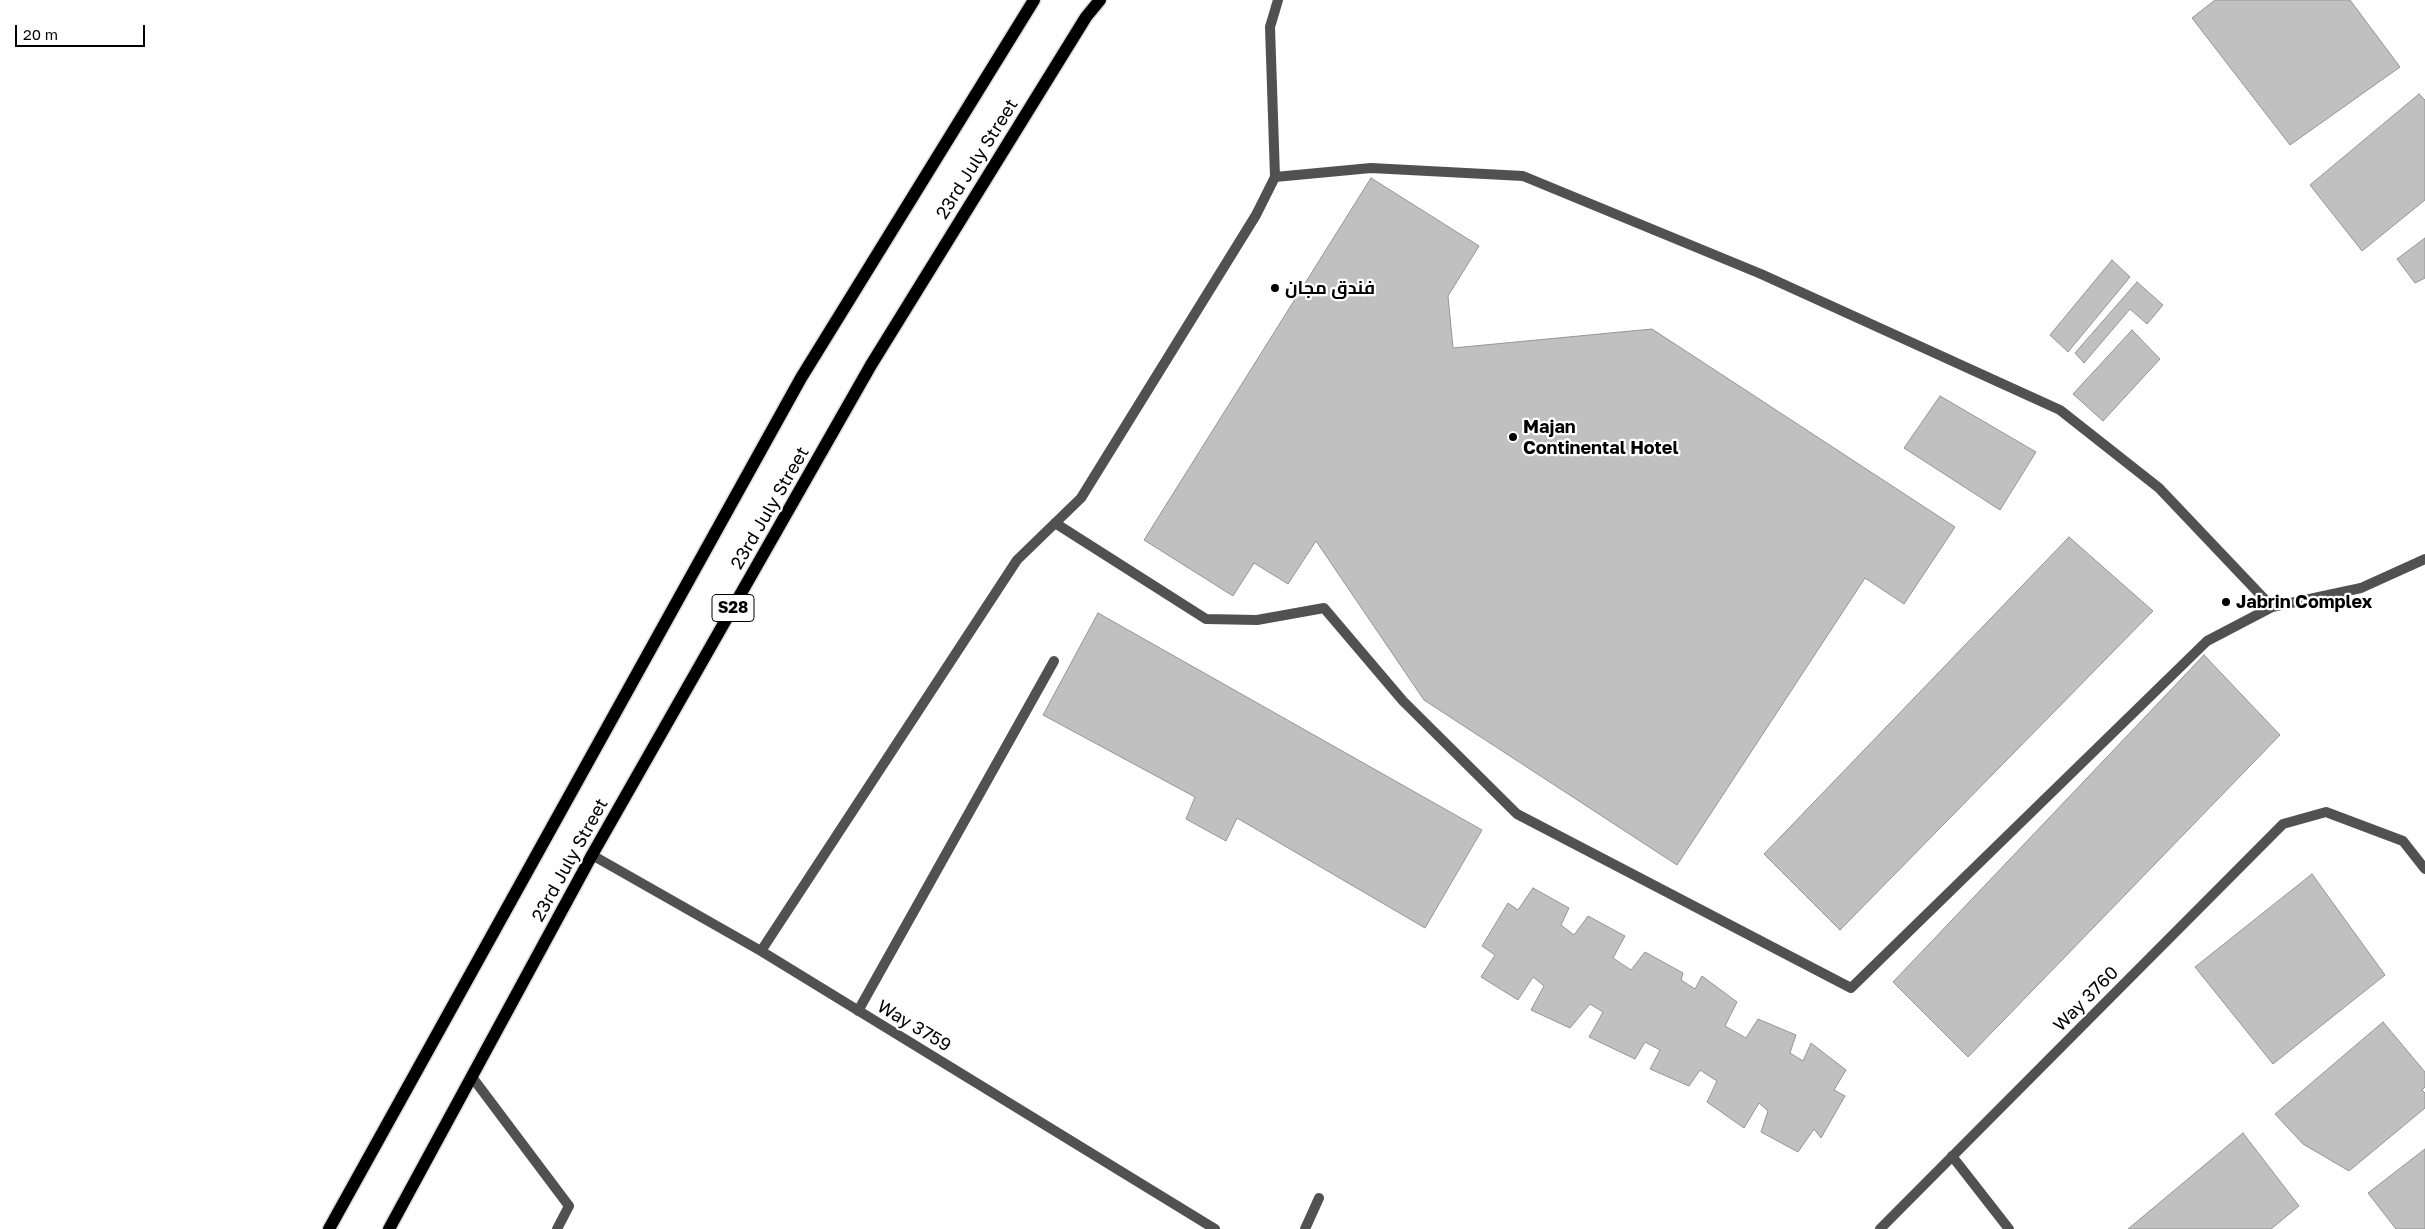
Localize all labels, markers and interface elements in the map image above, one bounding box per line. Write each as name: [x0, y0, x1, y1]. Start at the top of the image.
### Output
scale bar: [18, 15, 148, 47]
text: 20 m: [23, 25, 58, 43]
street label: 23rd July Street: [931, 95, 1023, 223]
place label: فندق مجان: [1285, 277, 1375, 299]
marker: فندق مجان: [1269, 282, 1281, 294]
place label: Majan Continental Hotel: [1523, 416, 1678, 458]
marker: Majan Continental Hotel: [1507, 431, 1519, 443]
street label: 23rd July Street: [726, 443, 814, 573]
place label: Jabrin Complex: [2236, 591, 2372, 613]
road number: S28: [712, 594, 754, 622]
marker: Jabrin Complex: [2220, 596, 2232, 608]
street label: 23rd July Street: [527, 795, 613, 925]
street label: Way 3760: [2049, 962, 2123, 1036]
street label: Way 3759: [873, 996, 955, 1056]

